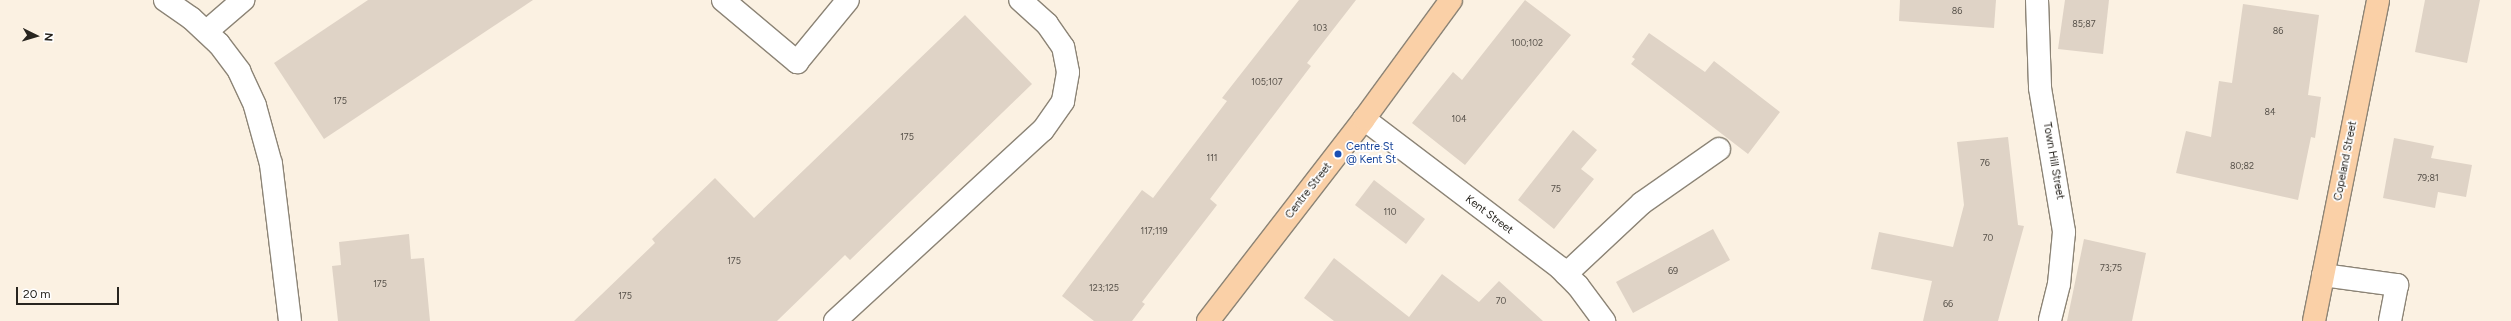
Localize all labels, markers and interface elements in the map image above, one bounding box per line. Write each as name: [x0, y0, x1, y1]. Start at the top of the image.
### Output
house number: 86: [1952, 6, 1962, 16]
north arrow: [16, 16, 56, 56]
house number: 85;87: [2072, 19, 2096, 29]
house number: 103: [1313, 23, 1327, 33]
house number: 86: [2273, 26, 2283, 36]
text: N: [42, 32, 55, 42]
house number: 100;102: [1511, 38, 1543, 48]
house number: 105;107: [1251, 77, 1283, 87]
house number: 175: [333, 96, 347, 106]
house number: 84: [2264, 107, 2276, 117]
house number: 104: [1451, 114, 1467, 124]
street label: Copeland Street: [2332, 120, 2360, 202]
street label: Town Hill Street: [2040, 121, 2066, 201]
house number: 175: [900, 132, 914, 142]
place label: Centre St @ Kent St: [1346, 141, 1396, 167]
marker: Centre St @ Kent St: [1333, 149, 1343, 159]
house number: 111: [1206, 153, 1218, 163]
house number: 76: [1980, 158, 1990, 168]
street label: Centre Street: [1283, 160, 1335, 222]
house number: 80;82: [2230, 161, 2254, 171]
house number: 79;81: [2417, 173, 2439, 183]
house number: 75: [1551, 184, 1561, 194]
street label: Kent Street: [1462, 193, 1516, 237]
house number: 110: [1383, 207, 1397, 217]
house number: 117;119: [1140, 226, 1168, 236]
house number: 70: [1983, 233, 1993, 243]
house number: 175: [727, 256, 741, 266]
house number: 73;75: [2100, 263, 2122, 273]
house number: 69: [1668, 266, 1678, 276]
scale bar: [18, 279, 121, 305]
house number: 175: [373, 279, 387, 289]
house number: 123;125: [1089, 283, 1119, 293]
text: 20 m: [23, 287, 51, 301]
house number: 175: [618, 291, 632, 301]
house number: 70: [1496, 296, 1506, 306]
house number: 66: [1943, 299, 1953, 309]

